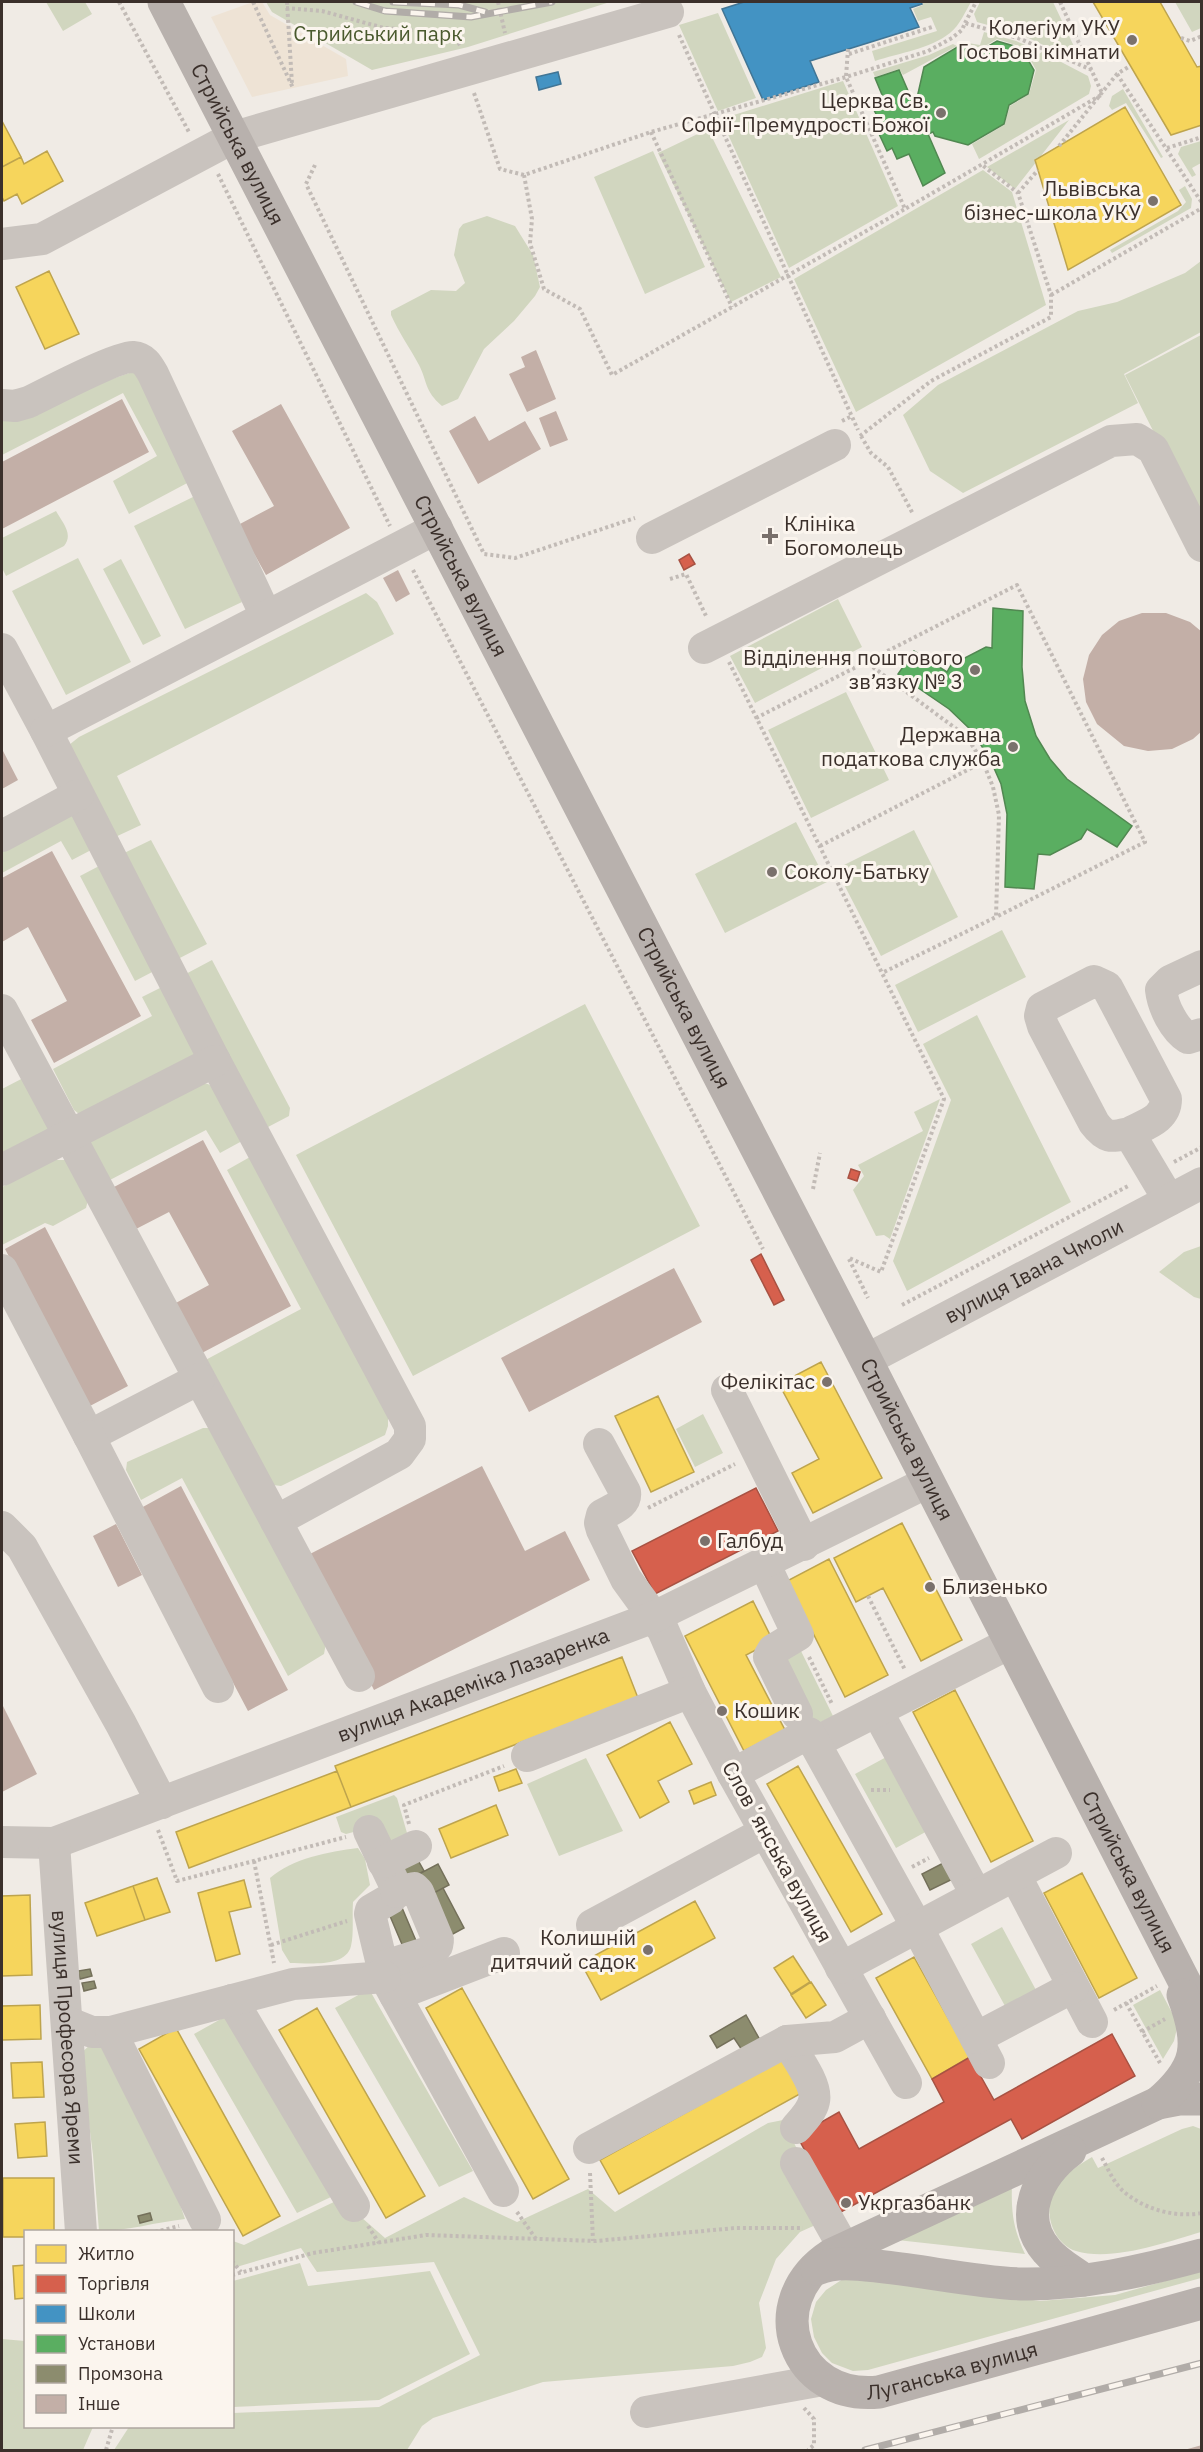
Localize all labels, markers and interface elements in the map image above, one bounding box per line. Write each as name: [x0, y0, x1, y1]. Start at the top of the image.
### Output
place label: Колегіум УКУ Гостьові кімнати: [958, 13, 1120, 65]
park label: Стрийський парк: [293, 19, 463, 47]
marker: Колегіум УКУ Гостьові кімнати: [1125, 33, 1139, 47]
street label: Стрийська вулиця: [185, 58, 292, 229]
place label: Церква Св. Софії-Премудрості Божої: [681, 86, 930, 138]
marker: Церква Св. Софії-Премудрості Божої: [934, 106, 948, 120]
place label: Львівська бізнес-школа УКУ: [964, 174, 1141, 226]
marker: Львівська бізнес-школа УКУ: [1146, 194, 1160, 208]
street label: Стрийська вулиця: [408, 490, 515, 661]
place label: Клініка Богомолець: [784, 509, 903, 561]
marker: Клініка Богомолець: [761, 527, 779, 545]
place label: Відділення поштового зв’язку № 3: [743, 643, 963, 695]
marker: Відділення поштового зв’язку № 3: [968, 663, 982, 677]
place label: Державна податкова служба: [821, 720, 1001, 772]
marker: Державна податкова служба: [1006, 740, 1020, 754]
place label: Соколу-Батьку: [784, 857, 930, 885]
marker: Соколу-Батьку: [765, 865, 779, 879]
street label: Стрийська вулиця: [631, 921, 738, 1093]
street label: вулиця Івана Чмоли: [939, 1212, 1128, 1329]
street label: Стрийська вулиця: [854, 1353, 961, 1525]
place label: Фелікітас: [720, 1367, 815, 1395]
marker: Фелікітас: [820, 1375, 834, 1389]
place label: Галбуд: [717, 1526, 783, 1554]
marker: Галбуд: [698, 1534, 712, 1548]
place label: Близенько: [942, 1572, 1048, 1600]
marker: Близенько: [923, 1580, 937, 1594]
street label: вулиця Академіка Лазаренка: [333, 1620, 613, 1748]
place label: Кошик: [734, 1696, 800, 1724]
marker: Кошик: [715, 1704, 729, 1718]
street label: Словʼянська вулиця: [716, 1756, 839, 1947]
street label: Стрийська вулиця: [1076, 1786, 1182, 1957]
street label: вулиця Професора Яреми: [46, 1909, 91, 2166]
place label: Колишній дитячий садок: [491, 1923, 636, 1975]
marker: Колишній дитячий садок: [641, 1943, 655, 1957]
place label: Укргазбанк: [858, 2188, 971, 2216]
marker: Укргазбанк: [839, 2196, 853, 2210]
legend: [24, 2230, 234, 2428]
text: Житло: [78, 2242, 134, 2265]
text: Торгівля: [78, 2272, 150, 2295]
text: Школи: [78, 2302, 136, 2325]
text: Установи: [78, 2332, 156, 2355]
street label: Луганська вулиця: [866, 2334, 1041, 2406]
text: Промзона: [78, 2362, 163, 2385]
text: Інше: [78, 2392, 120, 2415]

